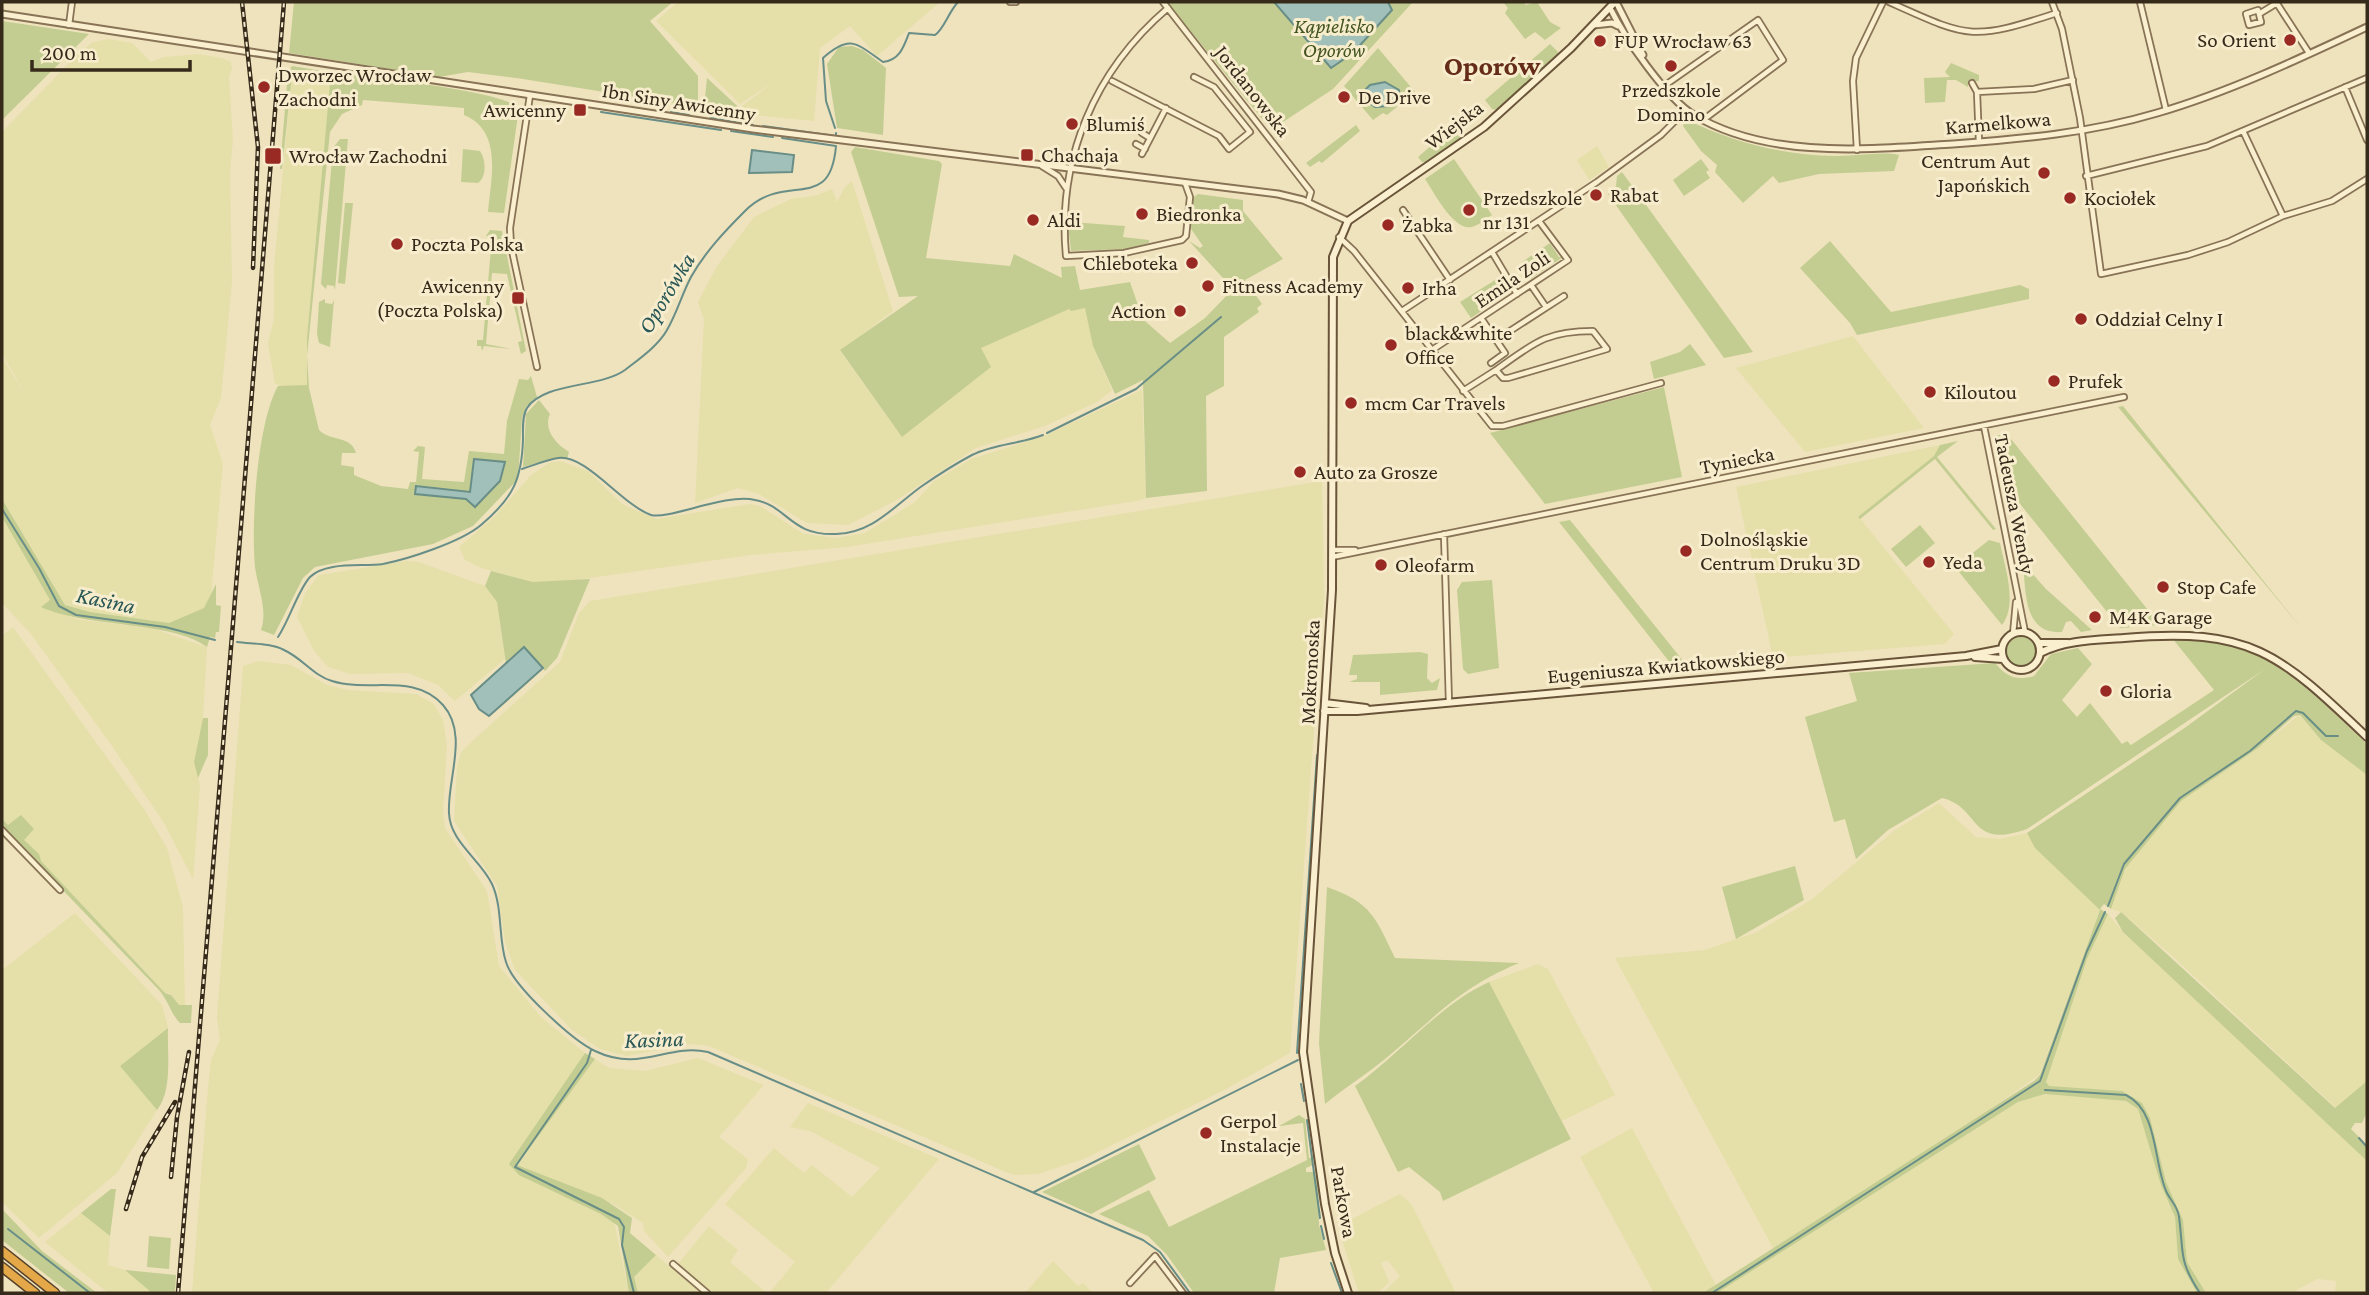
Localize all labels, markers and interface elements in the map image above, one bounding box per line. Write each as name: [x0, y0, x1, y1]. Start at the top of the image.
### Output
park label: Kąpielisko Oporów: [1294, 14, 1374, 62]
scale bar: [32, 28, 189, 72]
place label: So Orient: [2197, 28, 2277, 52]
place label: FUP Wrocław 63: [1614, 29, 1752, 53]
marker: So Orient: [2282, 32, 2298, 48]
marker: FUP Wrocław 63: [1592, 33, 1608, 49]
street label: Jordanowska: [1209, 39, 1296, 142]
text: 200 m: [42, 41, 97, 65]
district label: Oporów: [1444, 50, 1541, 81]
marker: Przedszkole Domino: [1663, 58, 1679, 74]
place label: Dworzec Wrocław Zachodni: [278, 63, 432, 111]
street label: Ibn Siny Awicenny: [601, 78, 758, 126]
place label: Przedszkole Domino: [1621, 78, 1721, 126]
marker: Dworzec Wrocław Zachodni: [256, 79, 272, 95]
place label: De Drive: [1358, 85, 1431, 109]
marker: De Drive: [1336, 89, 1352, 105]
street label: Wiejska: [1420, 95, 1488, 155]
place label: Awicenny: [483, 98, 566, 122]
marker: Awicenny: [572, 102, 588, 118]
street label: Karmelkowa: [1944, 106, 2052, 140]
place label: Blumiś: [1086, 112, 1145, 136]
marker: Blumiś: [1064, 116, 1080, 132]
place label: Chachaja: [1041, 143, 1119, 167]
place label: Wrocław Zachodni: [289, 144, 448, 168]
marker: Wrocław Zachodni: [263, 146, 283, 166]
marker: Chachaja: [1019, 147, 1035, 163]
place label: Centrum Aut Japońskich: [1921, 149, 2031, 197]
marker: Centrum Aut Japońskich: [2036, 165, 2052, 181]
place label: Rabat: [1610, 183, 1660, 207]
place label: Przedszkole nr 131: [1483, 186, 1582, 234]
place label: Kociołek: [2084, 186, 2156, 210]
marker: Rabat: [1588, 187, 1604, 203]
marker: Kociołek: [2062, 190, 2078, 206]
place label: Biedronka: [1156, 202, 1242, 226]
marker: Przedszkole nr 131: [1461, 202, 1477, 218]
marker: Biedronka: [1134, 206, 1150, 222]
place label: Aldi: [1047, 208, 1082, 232]
marker: Aldi: [1025, 212, 1041, 228]
place label: Żabka: [1402, 213, 1453, 237]
marker: Żabka: [1380, 217, 1396, 233]
place label: Poczta Polska: [411, 232, 524, 256]
marker: Poczta Polska: [389, 236, 405, 252]
street label: Emila Zoli: [1470, 245, 1554, 313]
water label: Oporówka: [632, 248, 700, 338]
place label: Chleboteka: [1083, 251, 1178, 275]
marker: Chleboteka: [1184, 255, 1200, 271]
place label: Awicenny (Poczta Polska): [377, 274, 504, 322]
place label: Fitness Academy: [1222, 274, 1363, 298]
place label: Irha: [1422, 276, 1457, 300]
marker: Fitness Academy: [1200, 278, 1216, 294]
marker: Irha: [1400, 280, 1416, 296]
marker: Awicenny (Poczta Polska): [510, 290, 526, 306]
place label: Action: [1111, 299, 1166, 323]
marker: Action: [1172, 303, 1188, 319]
place label: Oddział Celny I: [2095, 307, 2223, 331]
marker: Oddział Celny I: [2073, 311, 2089, 327]
place label: black&white Office: [1405, 321, 1512, 369]
marker: black&white Office: [1383, 337, 1399, 353]
place label: Prufek: [2068, 369, 2123, 393]
marker: Prufek: [2046, 373, 2062, 389]
place label: Kiloutou: [1944, 380, 2017, 404]
marker: Kiloutou: [1922, 384, 1938, 400]
place label: mcm Car Travels: [1365, 391, 1505, 415]
marker: mcm Car Travels: [1343, 395, 1359, 411]
street label: Tadeusza Wendy: [1990, 432, 2040, 576]
street label: Tyniecka: [1698, 441, 1777, 479]
place label: Auto za Grosze: [1314, 460, 1438, 484]
marker: Auto za Grosze: [1292, 464, 1308, 480]
place label: Dolnośląskie Centrum Druku 3D: [1700, 527, 1861, 575]
marker: Dolnośląskie Centrum Druku 3D: [1678, 543, 1694, 559]
place label: Yeda: [1943, 550, 1983, 574]
place label: Oleofarm: [1395, 553, 1475, 577]
marker: Yeda: [1921, 554, 1937, 570]
marker: Oleofarm: [1373, 557, 1389, 573]
place label: Stop Cafe: [2177, 575, 2256, 599]
marker: Stop Cafe: [2155, 579, 2171, 595]
water label: Kasina: [74, 581, 138, 619]
place label: M4K Garage: [2109, 605, 2212, 629]
marker: M4K Garage: [2087, 609, 2103, 625]
street label: Mokronoska: [1295, 619, 1325, 725]
street label: Eugeniusza Kwiatkowskiego: [1546, 644, 1786, 688]
place label: Gloria: [2120, 679, 2172, 703]
marker: Gloria: [2098, 683, 2114, 699]
water label: Kasina: [624, 1025, 684, 1053]
place label: Gerpol Instalacje: [1220, 1109, 1301, 1157]
marker: Gerpol Instalacje: [1198, 1125, 1214, 1141]
street label: Parkowa: [1326, 1164, 1362, 1240]

